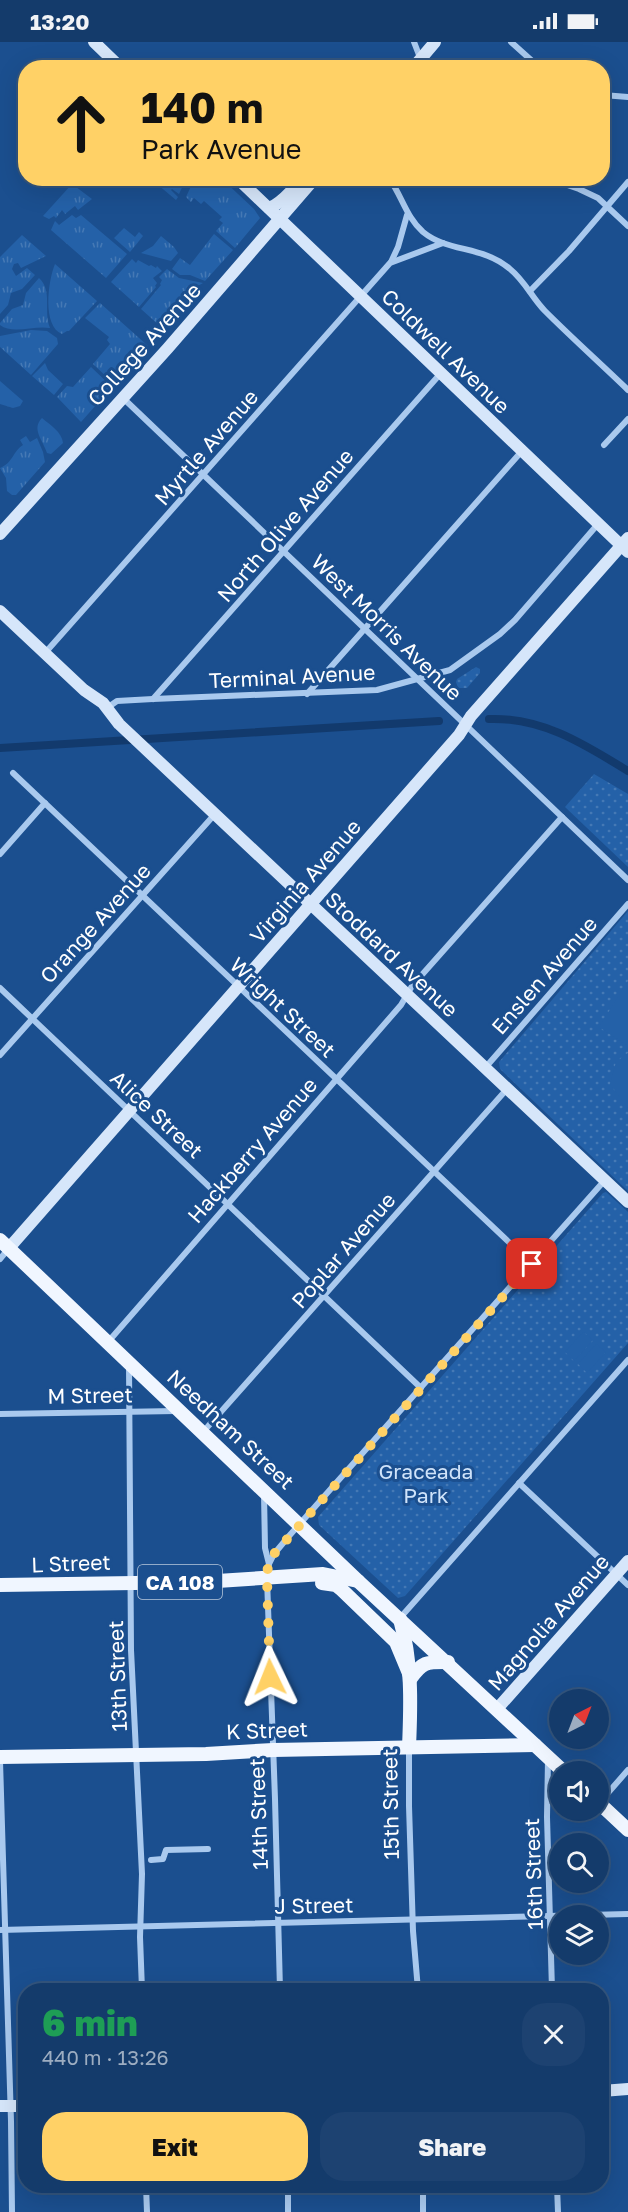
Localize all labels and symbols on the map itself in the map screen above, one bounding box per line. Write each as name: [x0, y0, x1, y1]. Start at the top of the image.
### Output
street label: College Avenue: [82, 277, 206, 411]
street label: Coldwell Avenue: [377, 283, 515, 419]
street label: Myrtle Avenue: [149, 384, 263, 510]
street label: North Olive Avenue: [211, 443, 359, 607]
street label: West Morris Avenue: [306, 548, 468, 706]
street label: Terminal Avenue: [208, 659, 376, 693]
street label: Virginia Avenue: [244, 814, 366, 948]
street label: Orange Avenue: [34, 858, 156, 988]
street label: Stoddard Avenue: [320, 886, 464, 1022]
street label: Enslen Avenue: [486, 911, 602, 1039]
street label: Wright Street: [225, 951, 341, 1063]
street label: Alice Street: [105, 1065, 209, 1163]
street label: Hackberry Avenue: [182, 1072, 322, 1228]
street label: Poplar Avenue: [286, 1187, 400, 1313]
pin: [506, 1238, 557, 1289]
street label: Needham Street: [162, 1364, 300, 1494]
street label: M Street: [47, 1381, 133, 1409]
park label: Graceada Park: [379, 1458, 473, 1508]
street label: L Street: [31, 1549, 111, 1577]
street label: Magnolia Avenue: [482, 1549, 614, 1695]
road number: CA 108: [138, 1565, 222, 1599]
street label: 13th Street: [102, 1620, 132, 1732]
position arrow: [238, 1645, 302, 1709]
north arrow: [549, 1689, 609, 1749]
street label: K Street: [226, 1716, 308, 1744]
street label: 15th Street: [376, 1748, 404, 1860]
street label: 14th Street: [243, 1758, 273, 1870]
street label: 16th Street: [518, 1818, 548, 1930]
street label: J Street: [274, 1891, 354, 1919]

